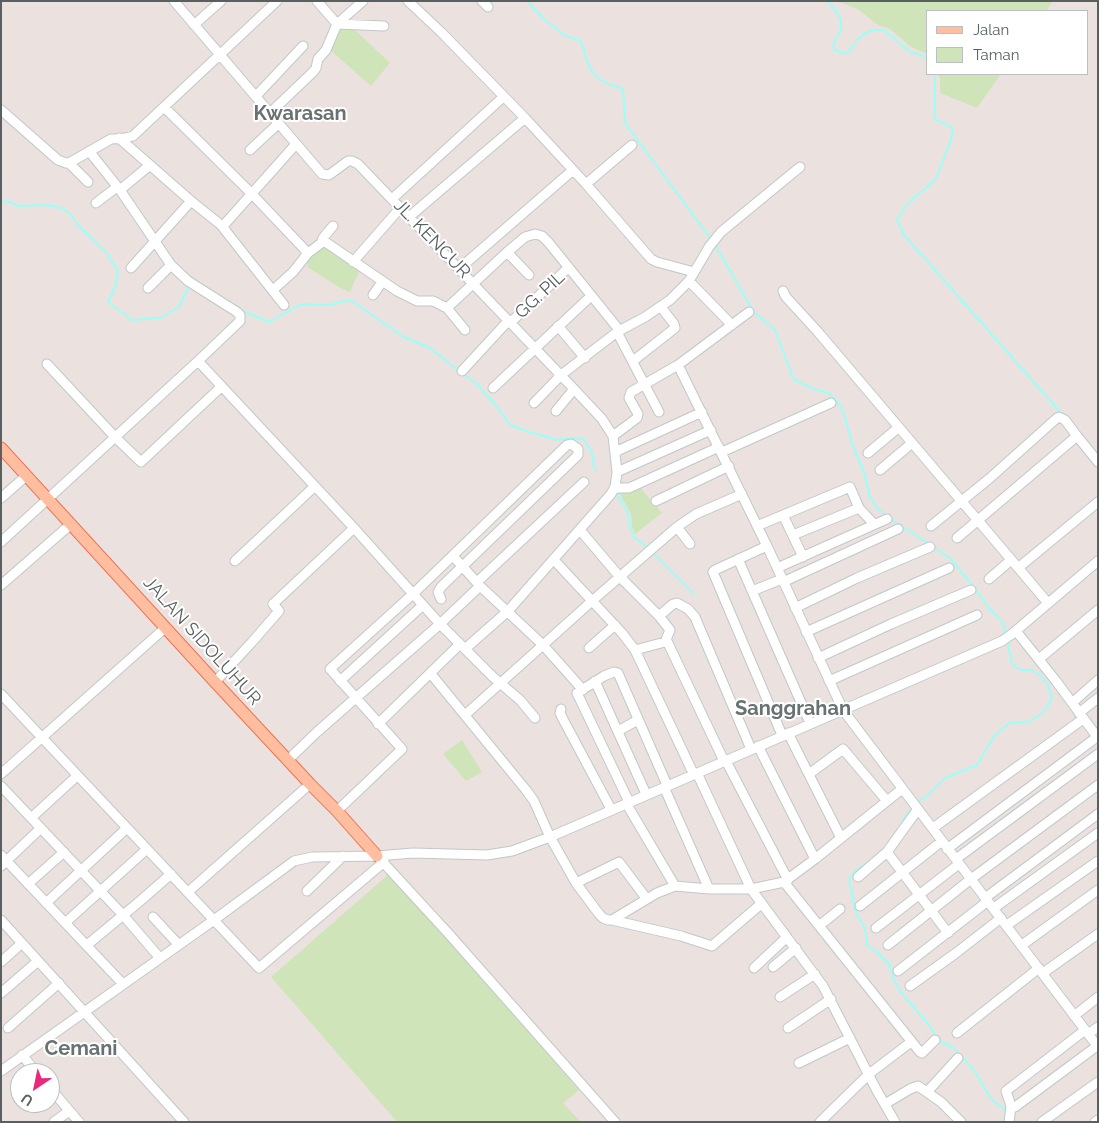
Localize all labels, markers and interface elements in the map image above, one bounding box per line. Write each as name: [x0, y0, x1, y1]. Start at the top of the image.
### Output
legend: [926, 10, 1089, 75]
text: Jalan: [973, 21, 1009, 39]
text: Taman: [973, 46, 1019, 64]
district label: Kwarasan: [253, 102, 347, 126]
street label: JL. KENCUR: [389, 195, 475, 283]
street label: GG. PIL: [511, 267, 569, 323]
street label: JALAN SIDOLUHUR: [139, 572, 265, 710]
district label: Sanggrahan: [735, 697, 851, 721]
district label: Cemani: [45, 1037, 117, 1061]
north arrow: [10, 1063, 60, 1113]
text: U: [18, 1090, 36, 1109]

